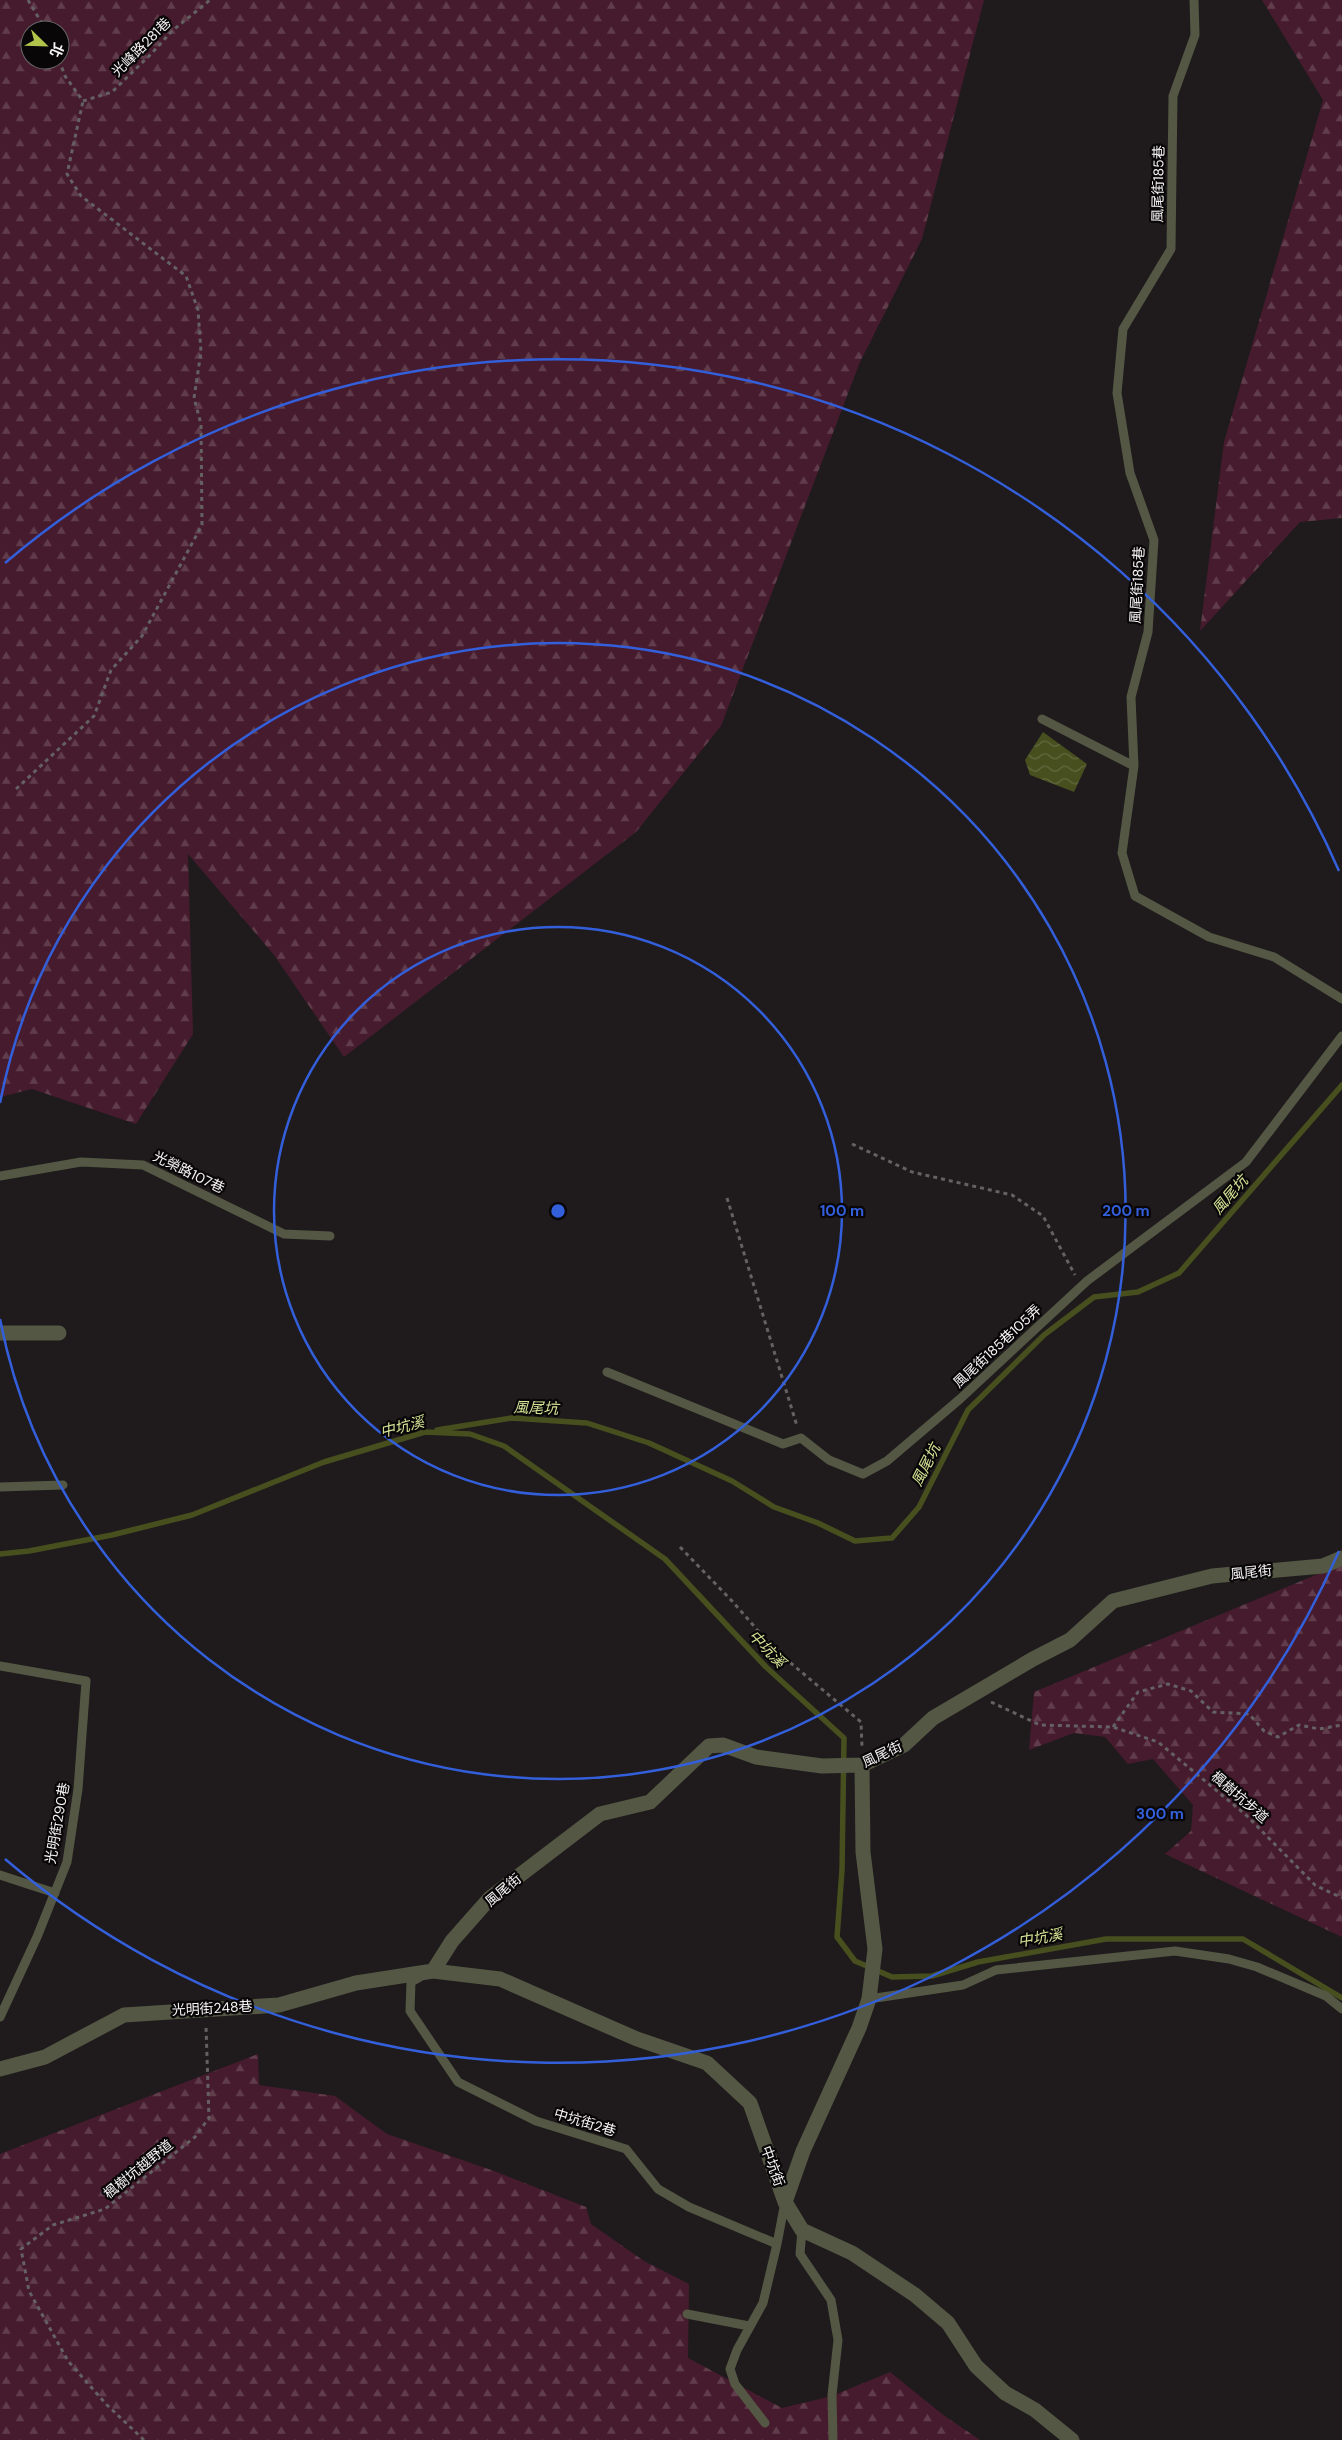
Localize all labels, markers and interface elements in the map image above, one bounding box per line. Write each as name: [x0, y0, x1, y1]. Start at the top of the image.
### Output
street label: 光峰路281巷: [108, 14, 174, 80]
north arrow: [20, 20, 70, 70]
text: 北: [46, 40, 68, 60]
street label: 風尾街185巷: [1148, 145, 1168, 223]
street label: 風尾街185巷: [1126, 546, 1148, 624]
street label: 光榮路107巷: [150, 1147, 228, 1197]
water label: 風尾坑: [1208, 1170, 1254, 1219]
text: 100 m: [820, 1201, 864, 1221]
text: 200 m: [1102, 1201, 1150, 1221]
centre of rings: [549, 1202, 567, 1220]
street label: 風尾街185巷105弄: [949, 1301, 1045, 1391]
water label: 風尾坑: [513, 1397, 561, 1419]
water label: 中坑溪: [378, 1411, 428, 1442]
water label: 風尾坑: [907, 1439, 946, 1490]
street label: 風尾街: [1229, 1561, 1273, 1583]
water label: 中坑溪: [744, 1626, 791, 1674]
street label: 風尾街: [859, 1737, 905, 1771]
street label: 楓樹坑步道: [1208, 1767, 1272, 1827]
street label: 光明街290巷: [41, 1781, 73, 1865]
text: 300 m: [1136, 1804, 1184, 1824]
street label: 風尾街: [481, 1870, 525, 1910]
water label: 中坑溪: [1016, 1924, 1066, 1952]
street label: 光明街248巷: [171, 1997, 253, 2019]
street label: 中坑街2巷: [552, 2104, 618, 2140]
street label: 楓樹坑越野道: [100, 2136, 176, 2202]
street label: 中坑街: [757, 2143, 789, 2189]

